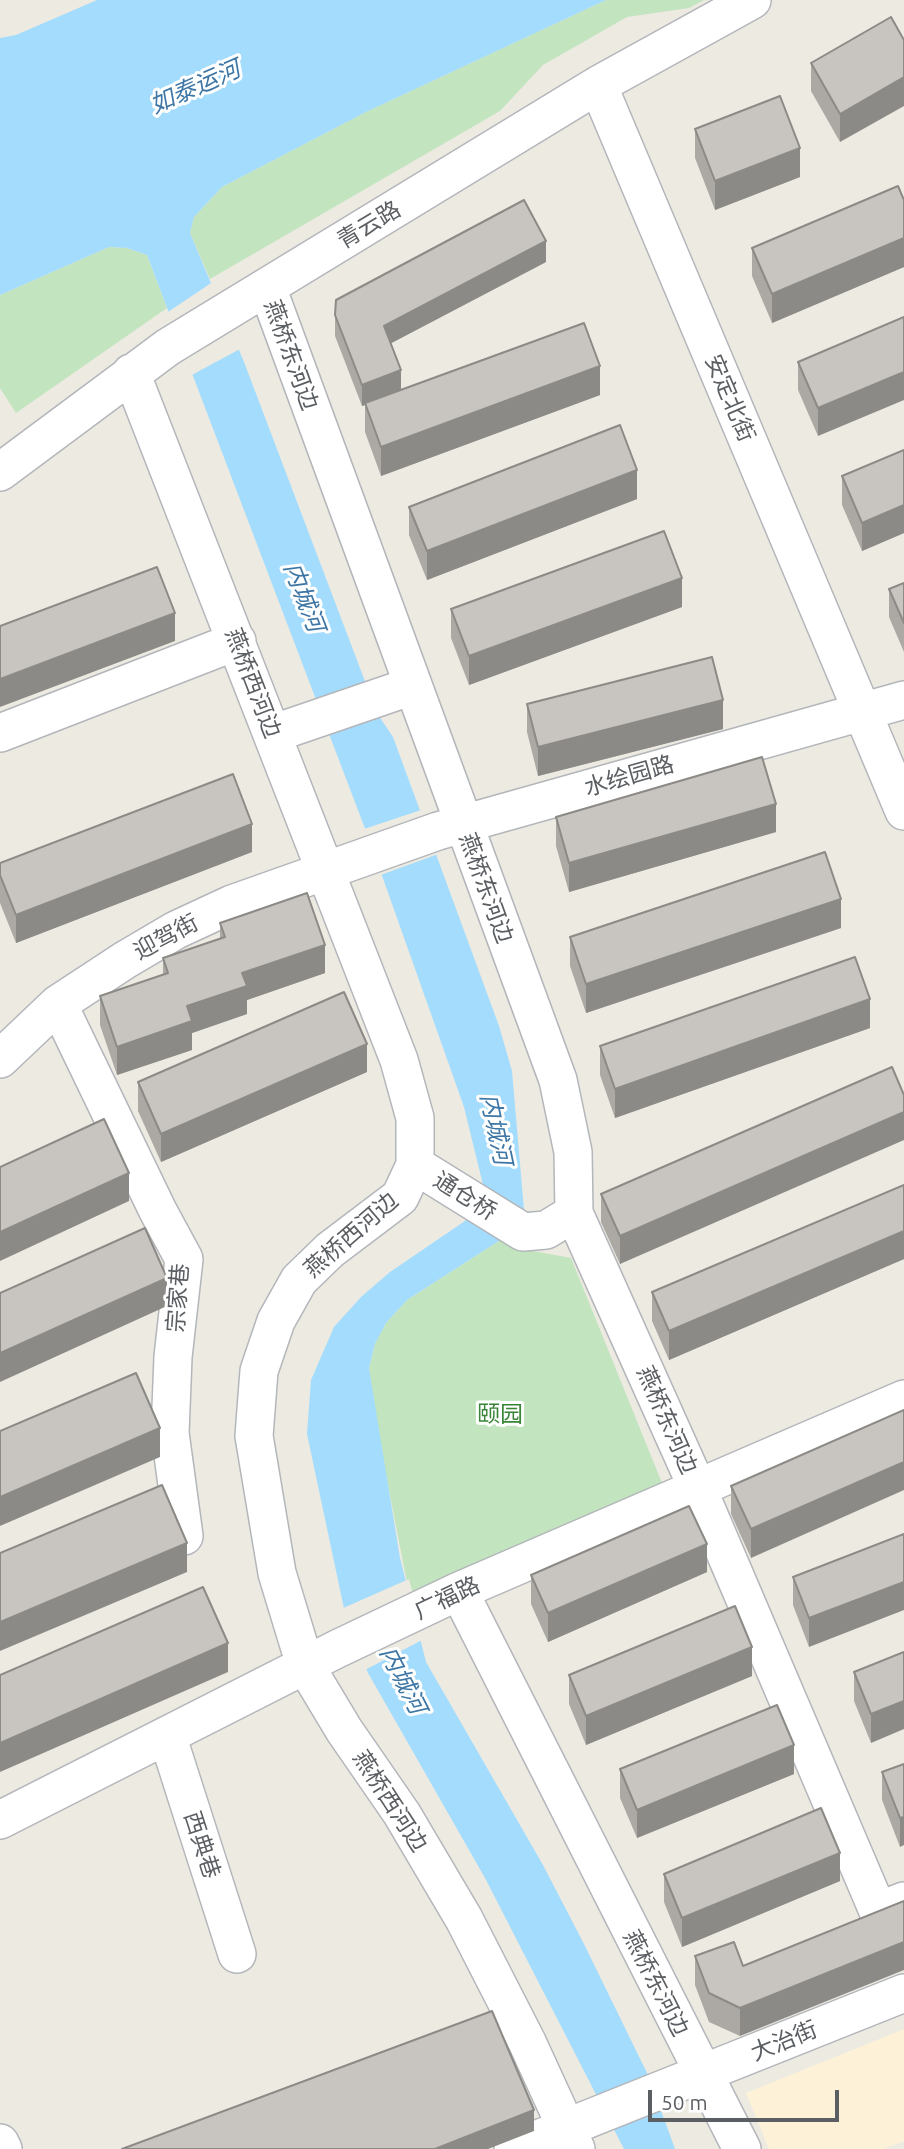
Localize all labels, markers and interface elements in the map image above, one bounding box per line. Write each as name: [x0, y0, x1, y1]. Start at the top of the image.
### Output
water label: 如泰运河: [145, 54, 245, 120]
street label: 青云路: [332, 195, 406, 255]
street label: 燕桥东河边: [258, 296, 324, 414]
street label: 安定北街: [699, 350, 761, 446]
water label: 内城河: [278, 558, 330, 636]
street label: 燕桥西河边: [220, 624, 286, 742]
street label: 水绘园路: [581, 750, 677, 802]
street label: 燕桥东河边: [453, 829, 519, 947]
street label: 迎驾街: [129, 909, 203, 965]
water label: 内城河: [474, 1091, 518, 1167]
street label: 通仓桥: [428, 1166, 502, 1226]
street label: 燕桥西河边: [299, 1187, 403, 1283]
street label: 宗家巷: [162, 1263, 194, 1333]
street label: 燕桥东河边: [631, 1362, 703, 1478]
park label: 颐园: [477, 1400, 523, 1428]
street label: 广福路: [410, 1571, 484, 1625]
water label: 内城河: [374, 1641, 432, 1719]
street label: 燕桥西河边: [347, 1745, 433, 1857]
street label: 西典巷: [178, 1808, 226, 1882]
street label: 燕桥东河边: [618, 1926, 694, 2040]
street label: 大治街: [747, 2015, 821, 2067]
scale bar: [652, 2076, 843, 2120]
text: 50 m: [661, 2090, 708, 2114]

